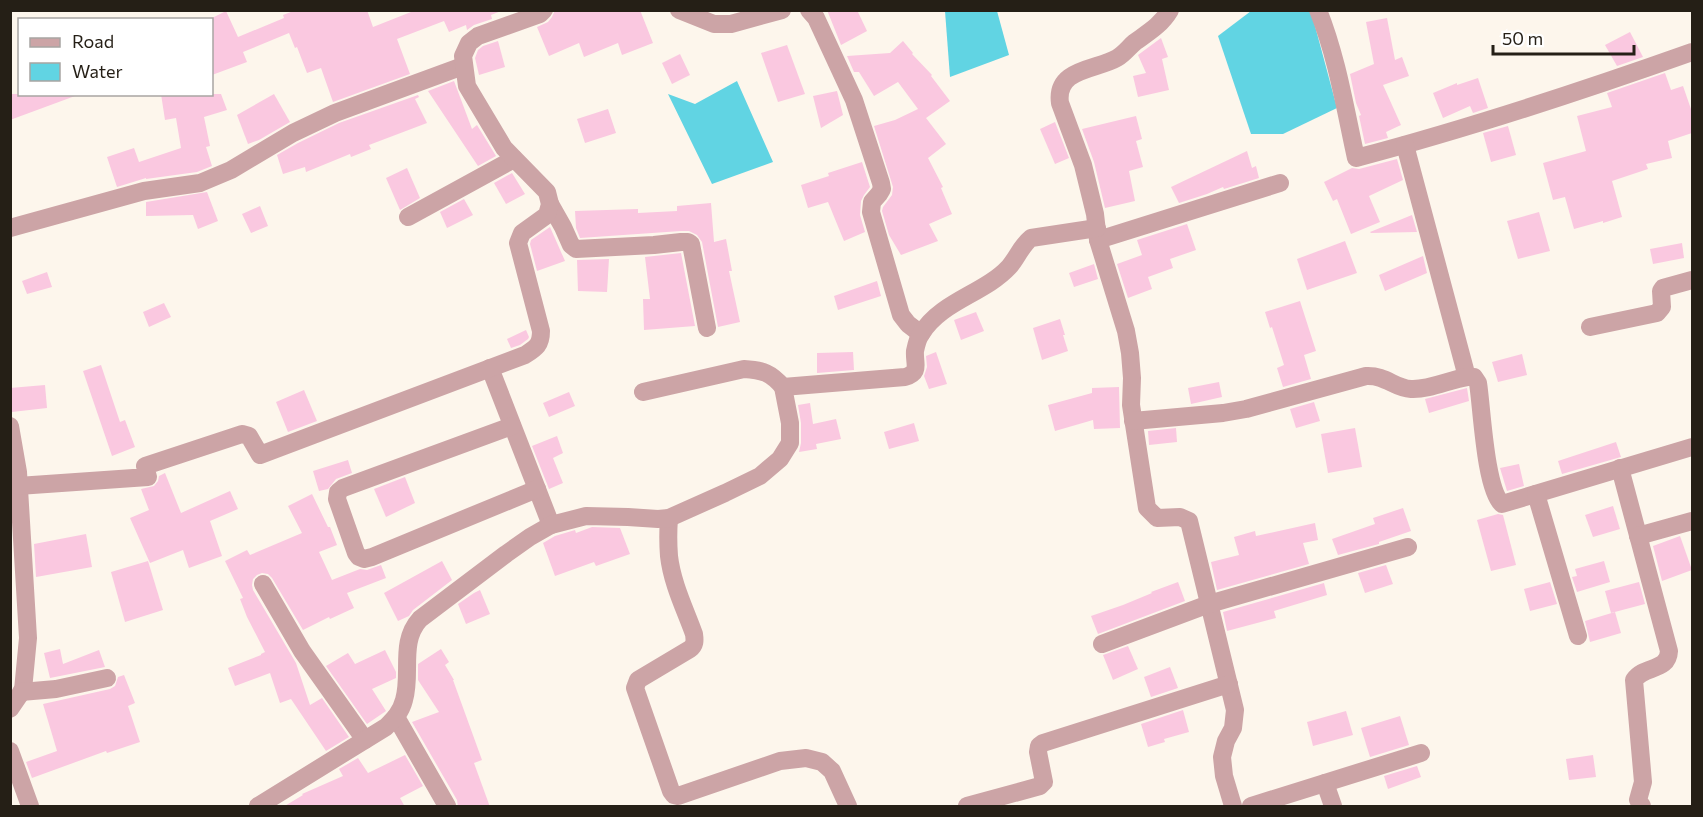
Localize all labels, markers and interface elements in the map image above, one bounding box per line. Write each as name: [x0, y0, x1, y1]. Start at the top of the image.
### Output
legend: [18, 18, 213, 96]
scale bar: [1493, 18, 1634, 56]
text: 50 m: [1502, 27, 1543, 49]
text: Road: [72, 30, 114, 52]
text: Water: [72, 60, 123, 82]

